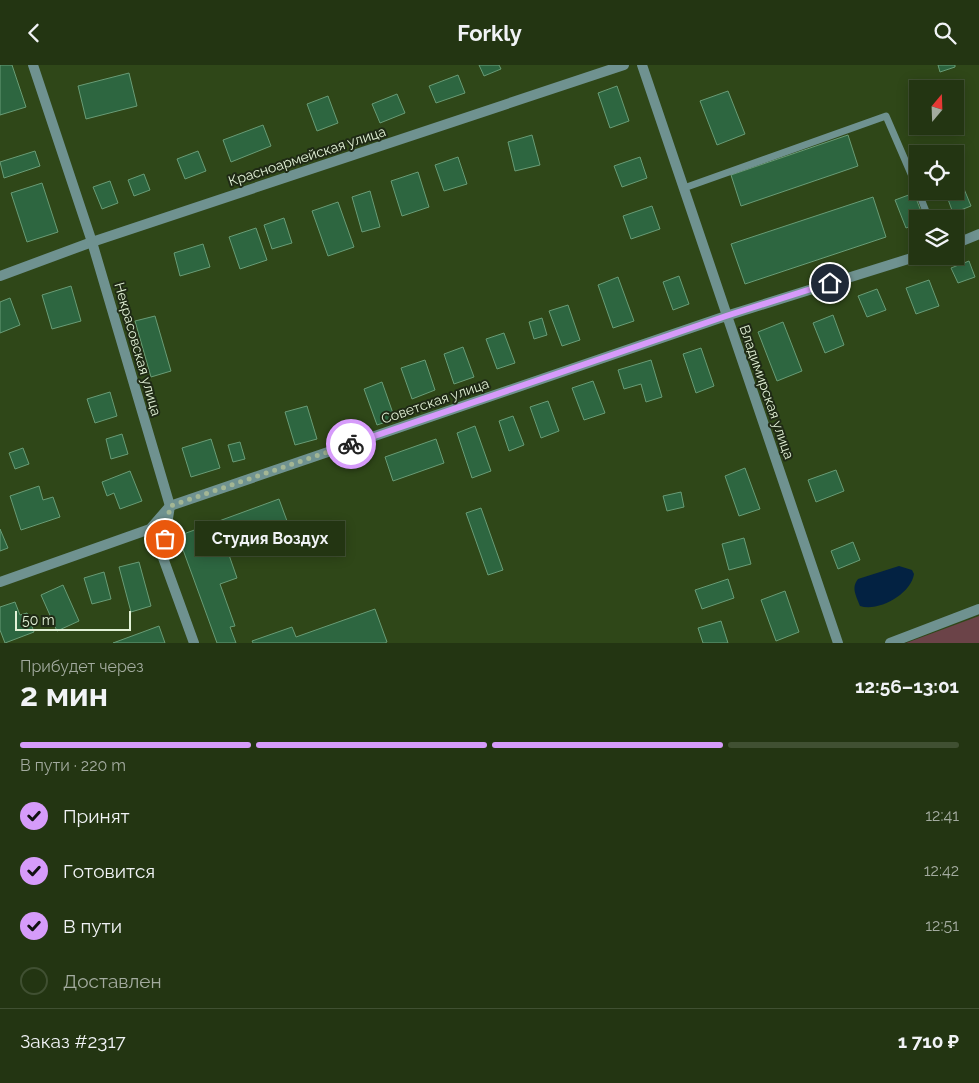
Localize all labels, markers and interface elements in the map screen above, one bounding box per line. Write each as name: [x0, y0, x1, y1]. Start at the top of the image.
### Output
icon: back: [20, 19, 48, 47]
icon: search: [931, 19, 959, 47]
text: Forkly: [457, 20, 522, 46]
north arrow: [909, 80, 964, 135]
map controls: [909, 80, 964, 265]
street label: Красноармейская улица: [226, 123, 388, 189]
button: locate: [909, 145, 964, 200]
button: layers: [909, 210, 964, 265]
pin: [809, 262, 851, 304]
icon: home: [816, 269, 844, 297]
street label: Некрасовская улица: [111, 280, 165, 418]
street label: Владимирская улица: [737, 323, 797, 461]
street label: Советская улица: [379, 375, 491, 427]
courier: [326, 419, 376, 469]
icon: bike: [337, 430, 365, 458]
pin: [144, 518, 186, 560]
callout: Cтудия Воздух: [195, 521, 345, 557]
icon: bag: [151, 525, 179, 553]
text: Cтудия Воздух: [212, 529, 328, 548]
scale bar: [15, 608, 131, 631]
text: 50 m: [22, 612, 55, 628]
text: Прибудет через: [20, 657, 144, 676]
text: 12:56–13:01: [855, 675, 959, 697]
text: 2 мин: [20, 676, 108, 713]
text: В пути · 220 m: [20, 756, 126, 775]
icon: check: [20, 802, 48, 830]
text: Принят: [63, 805, 130, 827]
text: 12:41: [925, 806, 959, 825]
icon: check: [20, 857, 48, 885]
text: Готовится: [63, 860, 155, 882]
text: 12:42: [924, 861, 959, 880]
icon: check: [20, 912, 48, 940]
text: В пути: [63, 915, 122, 937]
text: 12:51: [925, 916, 959, 935]
text: Доставлен: [63, 970, 162, 992]
text: Заказ #2317: [20, 1030, 126, 1052]
text: 1 710 ₽: [898, 1030, 959, 1052]

